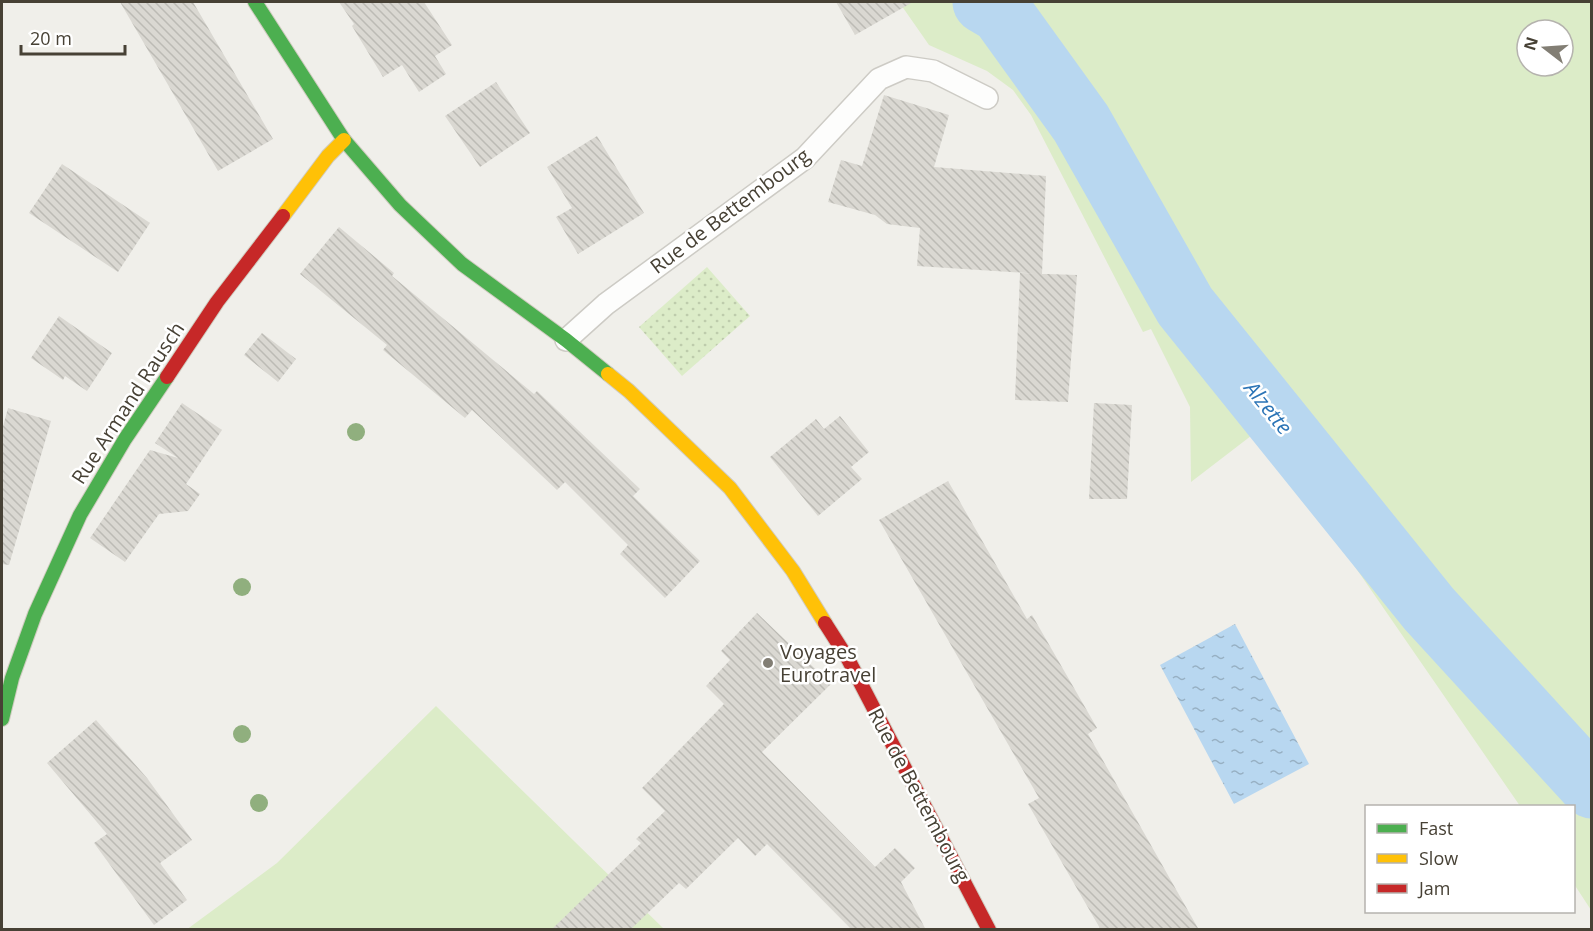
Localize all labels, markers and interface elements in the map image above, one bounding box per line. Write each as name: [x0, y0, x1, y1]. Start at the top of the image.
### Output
scale bar: [21, 18, 124, 56]
north arrow: [1515, 18, 1575, 78]
text: 20 m: [30, 26, 72, 50]
text: N: [1518, 34, 1543, 53]
street label: Rue de Bettembourg: [644, 142, 815, 280]
street label: Rue Armand Rausch: [65, 316, 190, 489]
water label: Alzette: [1237, 373, 1299, 440]
place label: Voyages Eurotravel: [780, 638, 876, 688]
marker: Voyages Eurotravel: [761, 656, 775, 670]
street label: Rue de Bettembourg: [862, 703, 977, 887]
legend: [1365, 805, 1575, 913]
text: Fast: [1419, 816, 1453, 840]
text: Slow: [1419, 846, 1458, 870]
text: Jam: [1417, 876, 1451, 900]

